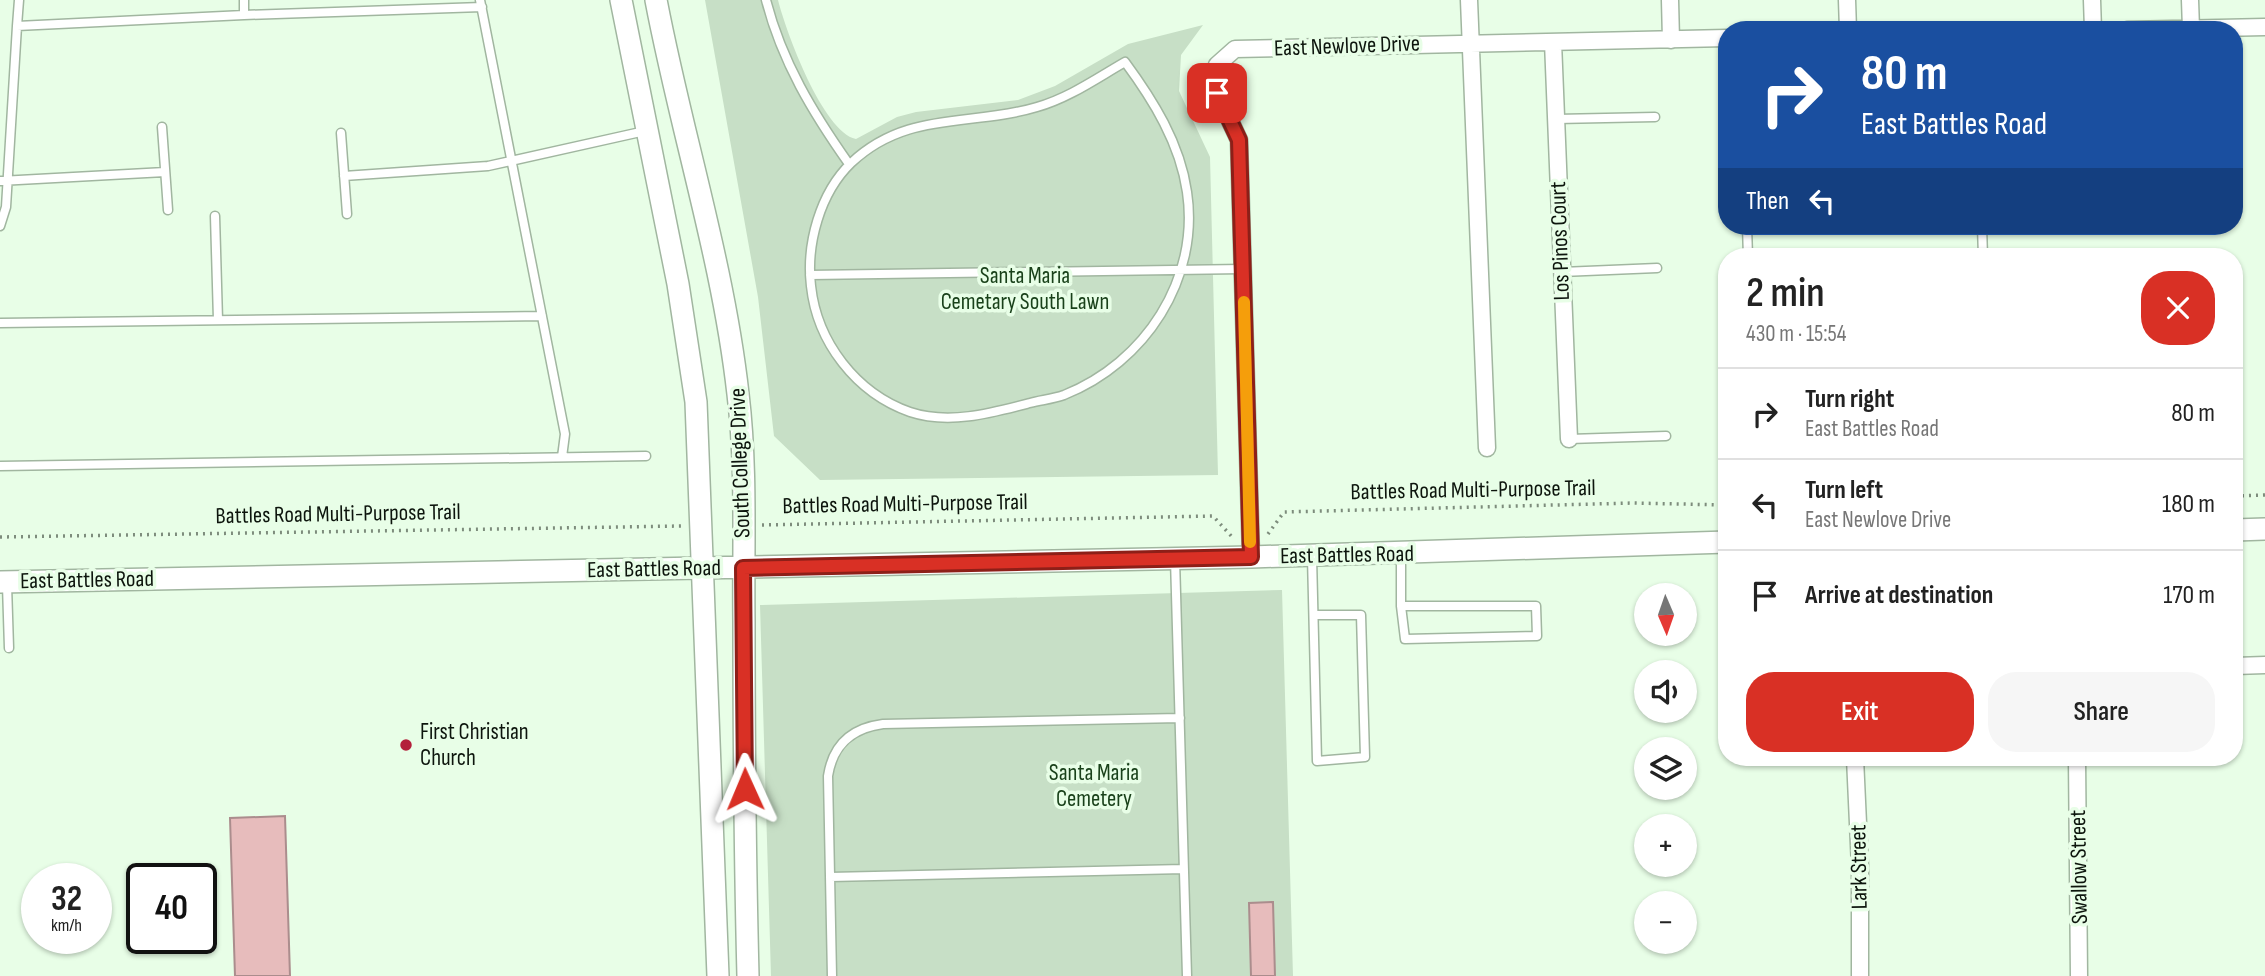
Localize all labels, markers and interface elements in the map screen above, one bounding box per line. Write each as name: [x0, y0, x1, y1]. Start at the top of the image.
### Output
street label: East Newlove Drive: [1273, 29, 1421, 63]
text: 80 m: [1861, 45, 1948, 104]
icon: right: [1746, 49, 1837, 140]
pin: [1187, 63, 1247, 123]
icon: arrive: [1198, 74, 1236, 112]
text: East Battles Road: [1861, 105, 2047, 144]
street label: Los Pinos Court: [1544, 181, 1576, 301]
icon: left: [1803, 182, 1841, 220]
text: Then: [1746, 186, 1789, 217]
park label: Santa Maria Cemetary South Lawn: [941, 262, 1109, 316]
text: 2 min: [1746, 268, 1825, 319]
button: close: [2141, 271, 2215, 345]
text: 430 m · 15:54: [1746, 320, 1846, 348]
text: Turn right: [1805, 384, 1894, 415]
street label: South College Drive: [723, 388, 757, 538]
icon: right: [1746, 395, 1784, 433]
text: 80 m: [2171, 398, 2215, 429]
text: East Battles Road: [1805, 415, 1939, 443]
street label: Battles Road Multi-Purpose Trail: [1350, 474, 1596, 506]
text: Turn left: [1805, 475, 1883, 506]
icon: left: [1746, 486, 1784, 524]
street label: Battles Road Multi-Purpose Trail: [782, 488, 1028, 520]
text: 180 m: [2162, 489, 2215, 520]
street label: Battles Road Multi-Purpose Trail: [215, 498, 461, 530]
text: East Newlove Drive: [1805, 506, 1951, 534]
street label: East Battles Road: [1280, 540, 1414, 570]
street label: East Battles Road: [587, 554, 721, 584]
street label: East Battles Road: [20, 565, 154, 595]
icon: arrive: [1746, 577, 1784, 615]
text: Arrive at destination: [1805, 580, 1993, 611]
text: 170 m: [2163, 580, 2215, 611]
north arrow: [1634, 583, 1698, 646]
map controls: [1634, 583, 1697, 954]
button: sound: [1634, 660, 1697, 723]
button: Exit: [1746, 672, 1974, 752]
button: Share: [1988, 672, 2215, 752]
place label: First Christian Church: [420, 718, 529, 772]
marker: First Christian Church: [398, 737, 414, 753]
button: layers: [1634, 737, 1697, 800]
position arrow: [708, 752, 782, 826]
park label: Santa Maria Cemetery: [1049, 759, 1139, 813]
street label: Swallow Street: [2064, 810, 2094, 924]
button: +: [1634, 814, 1697, 877]
street label: Lark Street: [1844, 824, 1874, 910]
speed limit sign: 40: [126, 863, 217, 954]
text: 32: [51, 878, 82, 921]
button: −: [1634, 891, 1697, 954]
text: km/h: [51, 915, 82, 936]

